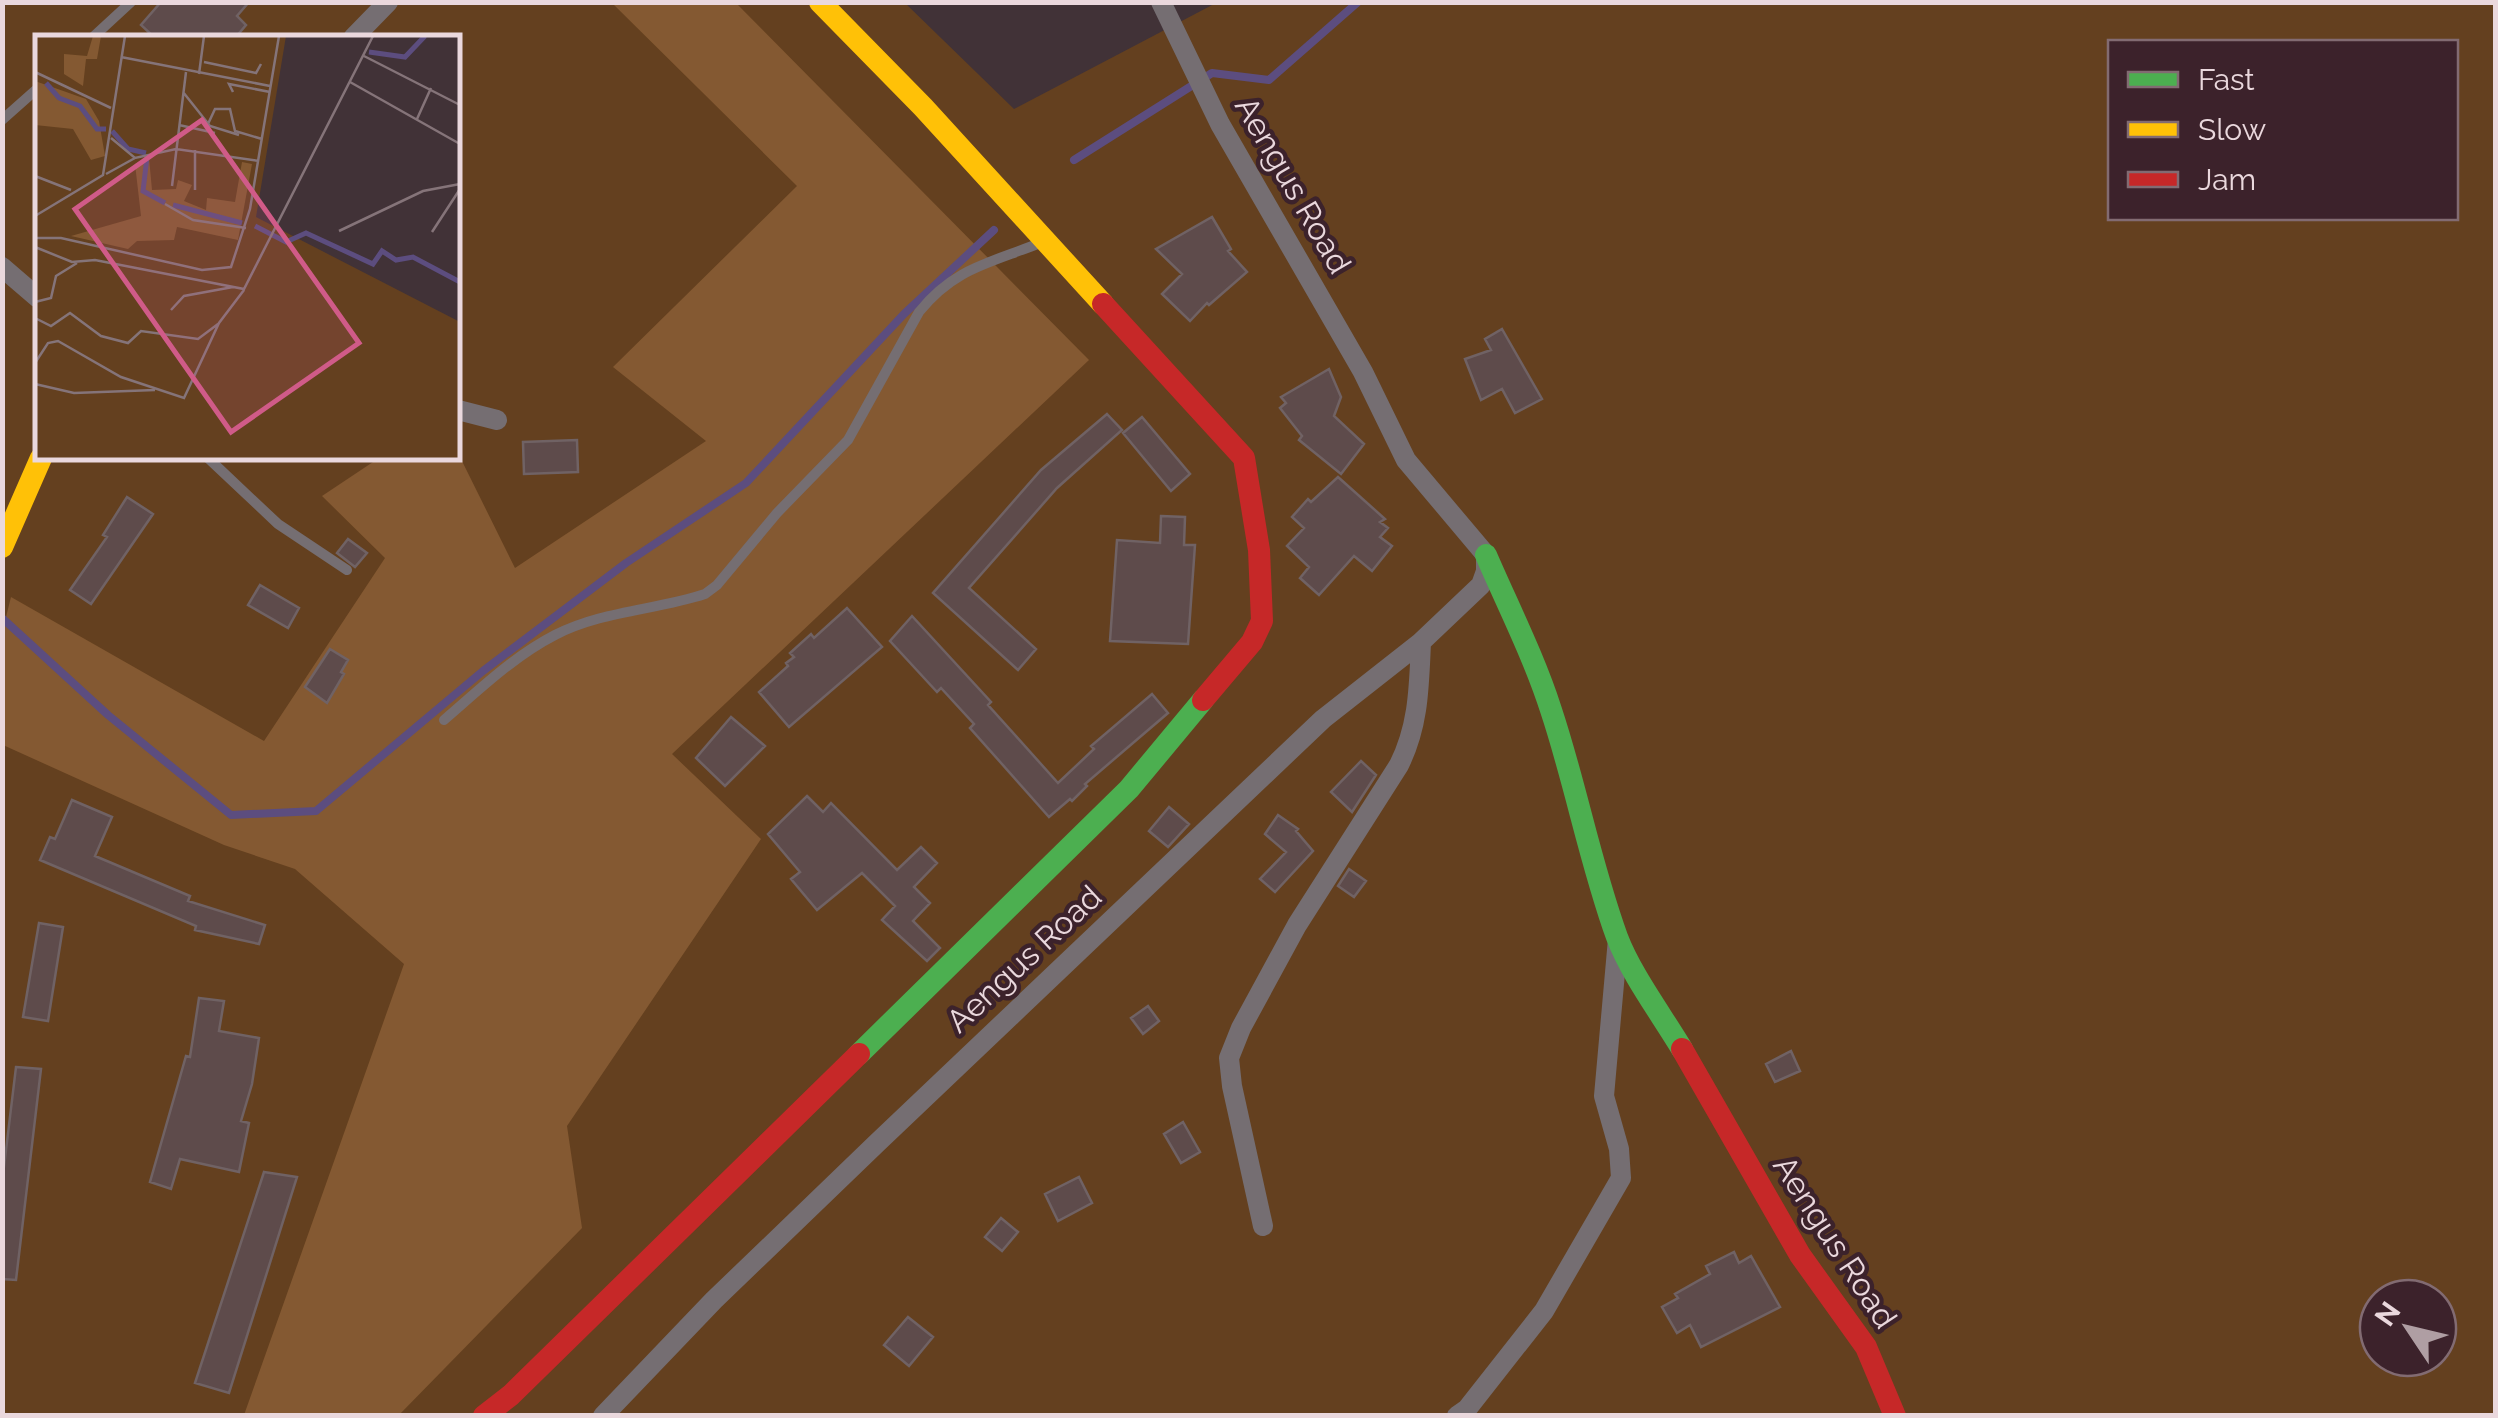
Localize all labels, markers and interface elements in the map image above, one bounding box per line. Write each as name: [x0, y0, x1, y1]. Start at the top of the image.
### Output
inset map: [35, 35, 460, 460]
legend: [2108, 40, 2458, 220]
text: Fast: [2198, 62, 2255, 97]
street label: Aengus Road: [1228, 90, 1359, 280]
text: Slow: [2198, 112, 2266, 147]
text: Jam: [2198, 162, 2256, 197]
street label: Aengus Road: [939, 878, 1109, 1040]
street label: Aengus Road: [1766, 1149, 1905, 1335]
north arrow: [2358, 1278, 2458, 1378]
text: N: [2368, 1296, 2408, 1332]

